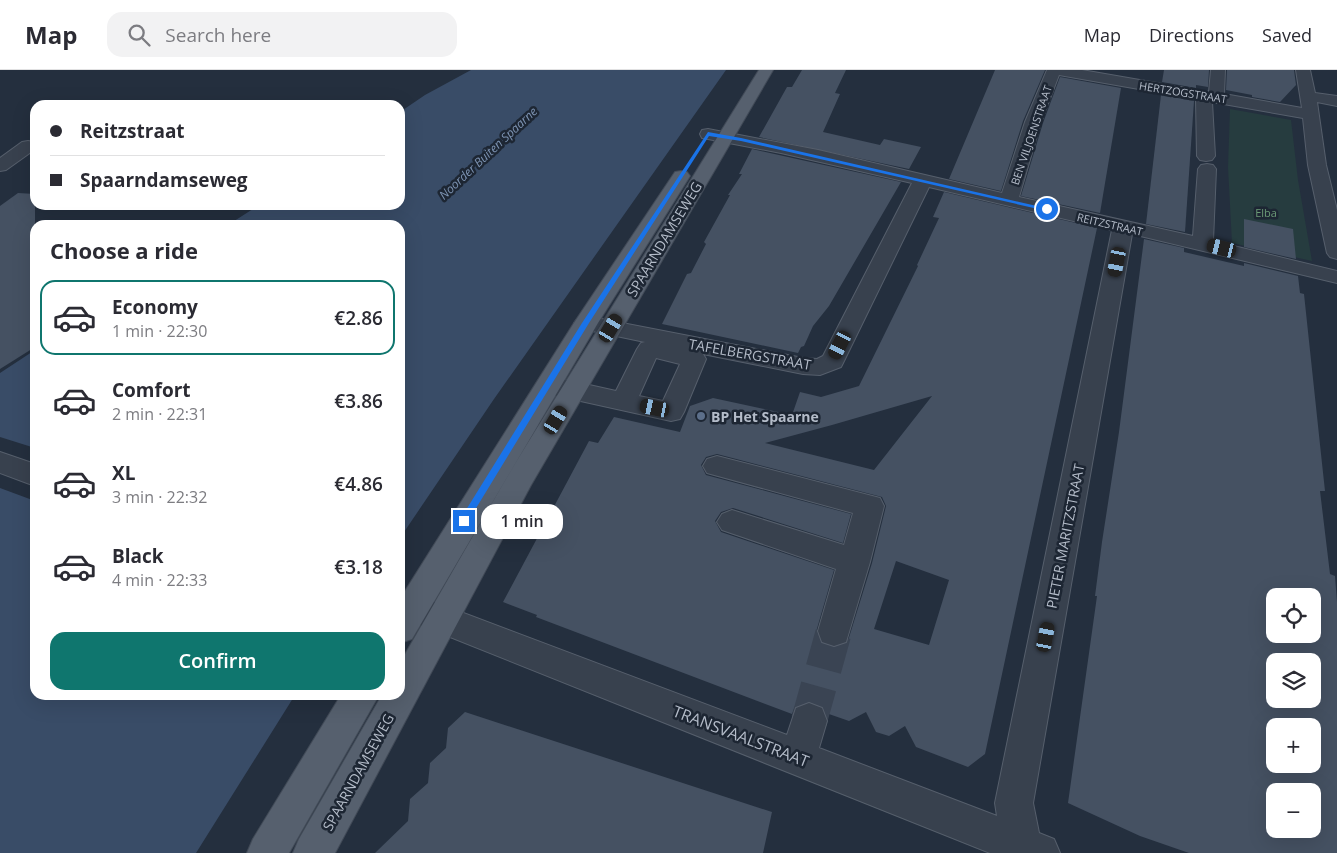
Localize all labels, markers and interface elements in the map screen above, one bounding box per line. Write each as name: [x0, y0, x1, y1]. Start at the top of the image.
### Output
search box: [107, 12, 457, 57]
text: Map: [25, 18, 77, 51]
icon: search: [125, 21, 153, 49]
text: Search here: [165, 22, 271, 48]
text: Map: [1084, 23, 1121, 47]
text: Directions: [1149, 23, 1234, 47]
text: Saved: [1262, 23, 1312, 47]
street label: HERTZOGSTRAAT: [1138, 78, 1228, 106]
street label: BEN VILJOENSTRAAT: [1007, 83, 1055, 187]
water label: Noorder Buiten Spaarne: [435, 103, 541, 203]
text: Reitzstraat: [80, 118, 185, 144]
text: Spaarndamseweg: [80, 167, 248, 193]
street label: SPAARNDAMSEWEG: [622, 178, 706, 300]
route start: [1036, 198, 1058, 220]
park label: Elba: [1255, 205, 1277, 220]
street label: REITZSTRAAT: [1076, 209, 1144, 239]
text: Choose a ride: [50, 235, 198, 265]
car: [1205, 237, 1238, 259]
car: [1106, 246, 1127, 278]
text: Economy: [112, 294, 198, 320]
icon: car: [52, 295, 97, 340]
text: €2.86: [334, 305, 383, 331]
car: [596, 311, 625, 345]
text: 1 min · 22:30: [112, 320, 207, 342]
car: [826, 328, 853, 362]
street label: TAFELBERGSTRAAT: [687, 334, 813, 374]
text: Comfort: [112, 377, 191, 403]
icon: car: [52, 378, 97, 423]
text: €3.86: [334, 388, 383, 414]
car: [638, 398, 671, 418]
text: 2 min · 22:31: [112, 403, 207, 425]
car: [541, 403, 570, 437]
place label: BP Het Spaarne: [711, 407, 819, 426]
marker: BP Het Spaarne: [695, 410, 707, 422]
text: XL: [112, 460, 135, 486]
icon: car: [52, 461, 97, 506]
street label: PIETER MARITZSTRAAT: [1042, 462, 1088, 610]
text: €4.86: [334, 471, 383, 497]
text: 3 min · 22:32: [112, 486, 207, 508]
callout: 1 min: [482, 504, 564, 538]
route end: [453, 510, 475, 532]
text: 1 min: [500, 510, 544, 532]
text: Black: [112, 543, 164, 569]
icon: car: [52, 544, 97, 589]
text: €3.18: [334, 554, 383, 580]
text: 4 min · 22:33: [112, 569, 207, 591]
map controls: [1266, 588, 1321, 838]
button: locate: [1266, 588, 1321, 643]
car: [1035, 621, 1056, 653]
button: Confirm: [50, 632, 385, 690]
button: layers: [1266, 653, 1321, 708]
street label: TRANSVAALSTRAAT: [670, 700, 812, 772]
street label: SPAARNDAMSEWEG: [318, 710, 398, 834]
button: +: [1266, 718, 1321, 773]
button: −: [1266, 783, 1321, 838]

